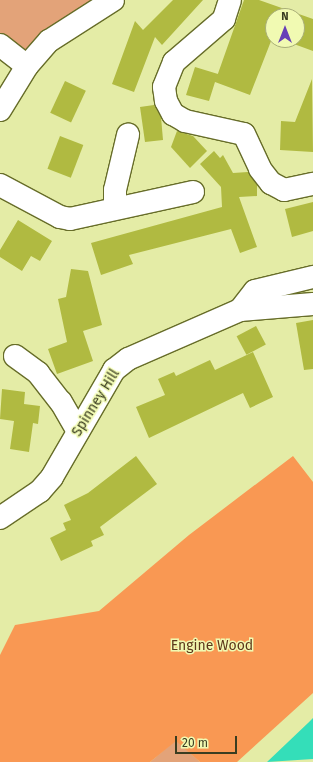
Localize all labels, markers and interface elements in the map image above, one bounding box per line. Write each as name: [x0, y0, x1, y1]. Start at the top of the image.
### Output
north arrow: [265, 8, 305, 48]
text: N: [281, 10, 289, 23]
street label: Spinney Hill: [69, 366, 123, 440]
park label: Engine Wood: [171, 638, 253, 654]
scale bar: [177, 728, 239, 754]
text: 20 m: [182, 736, 208, 750]

